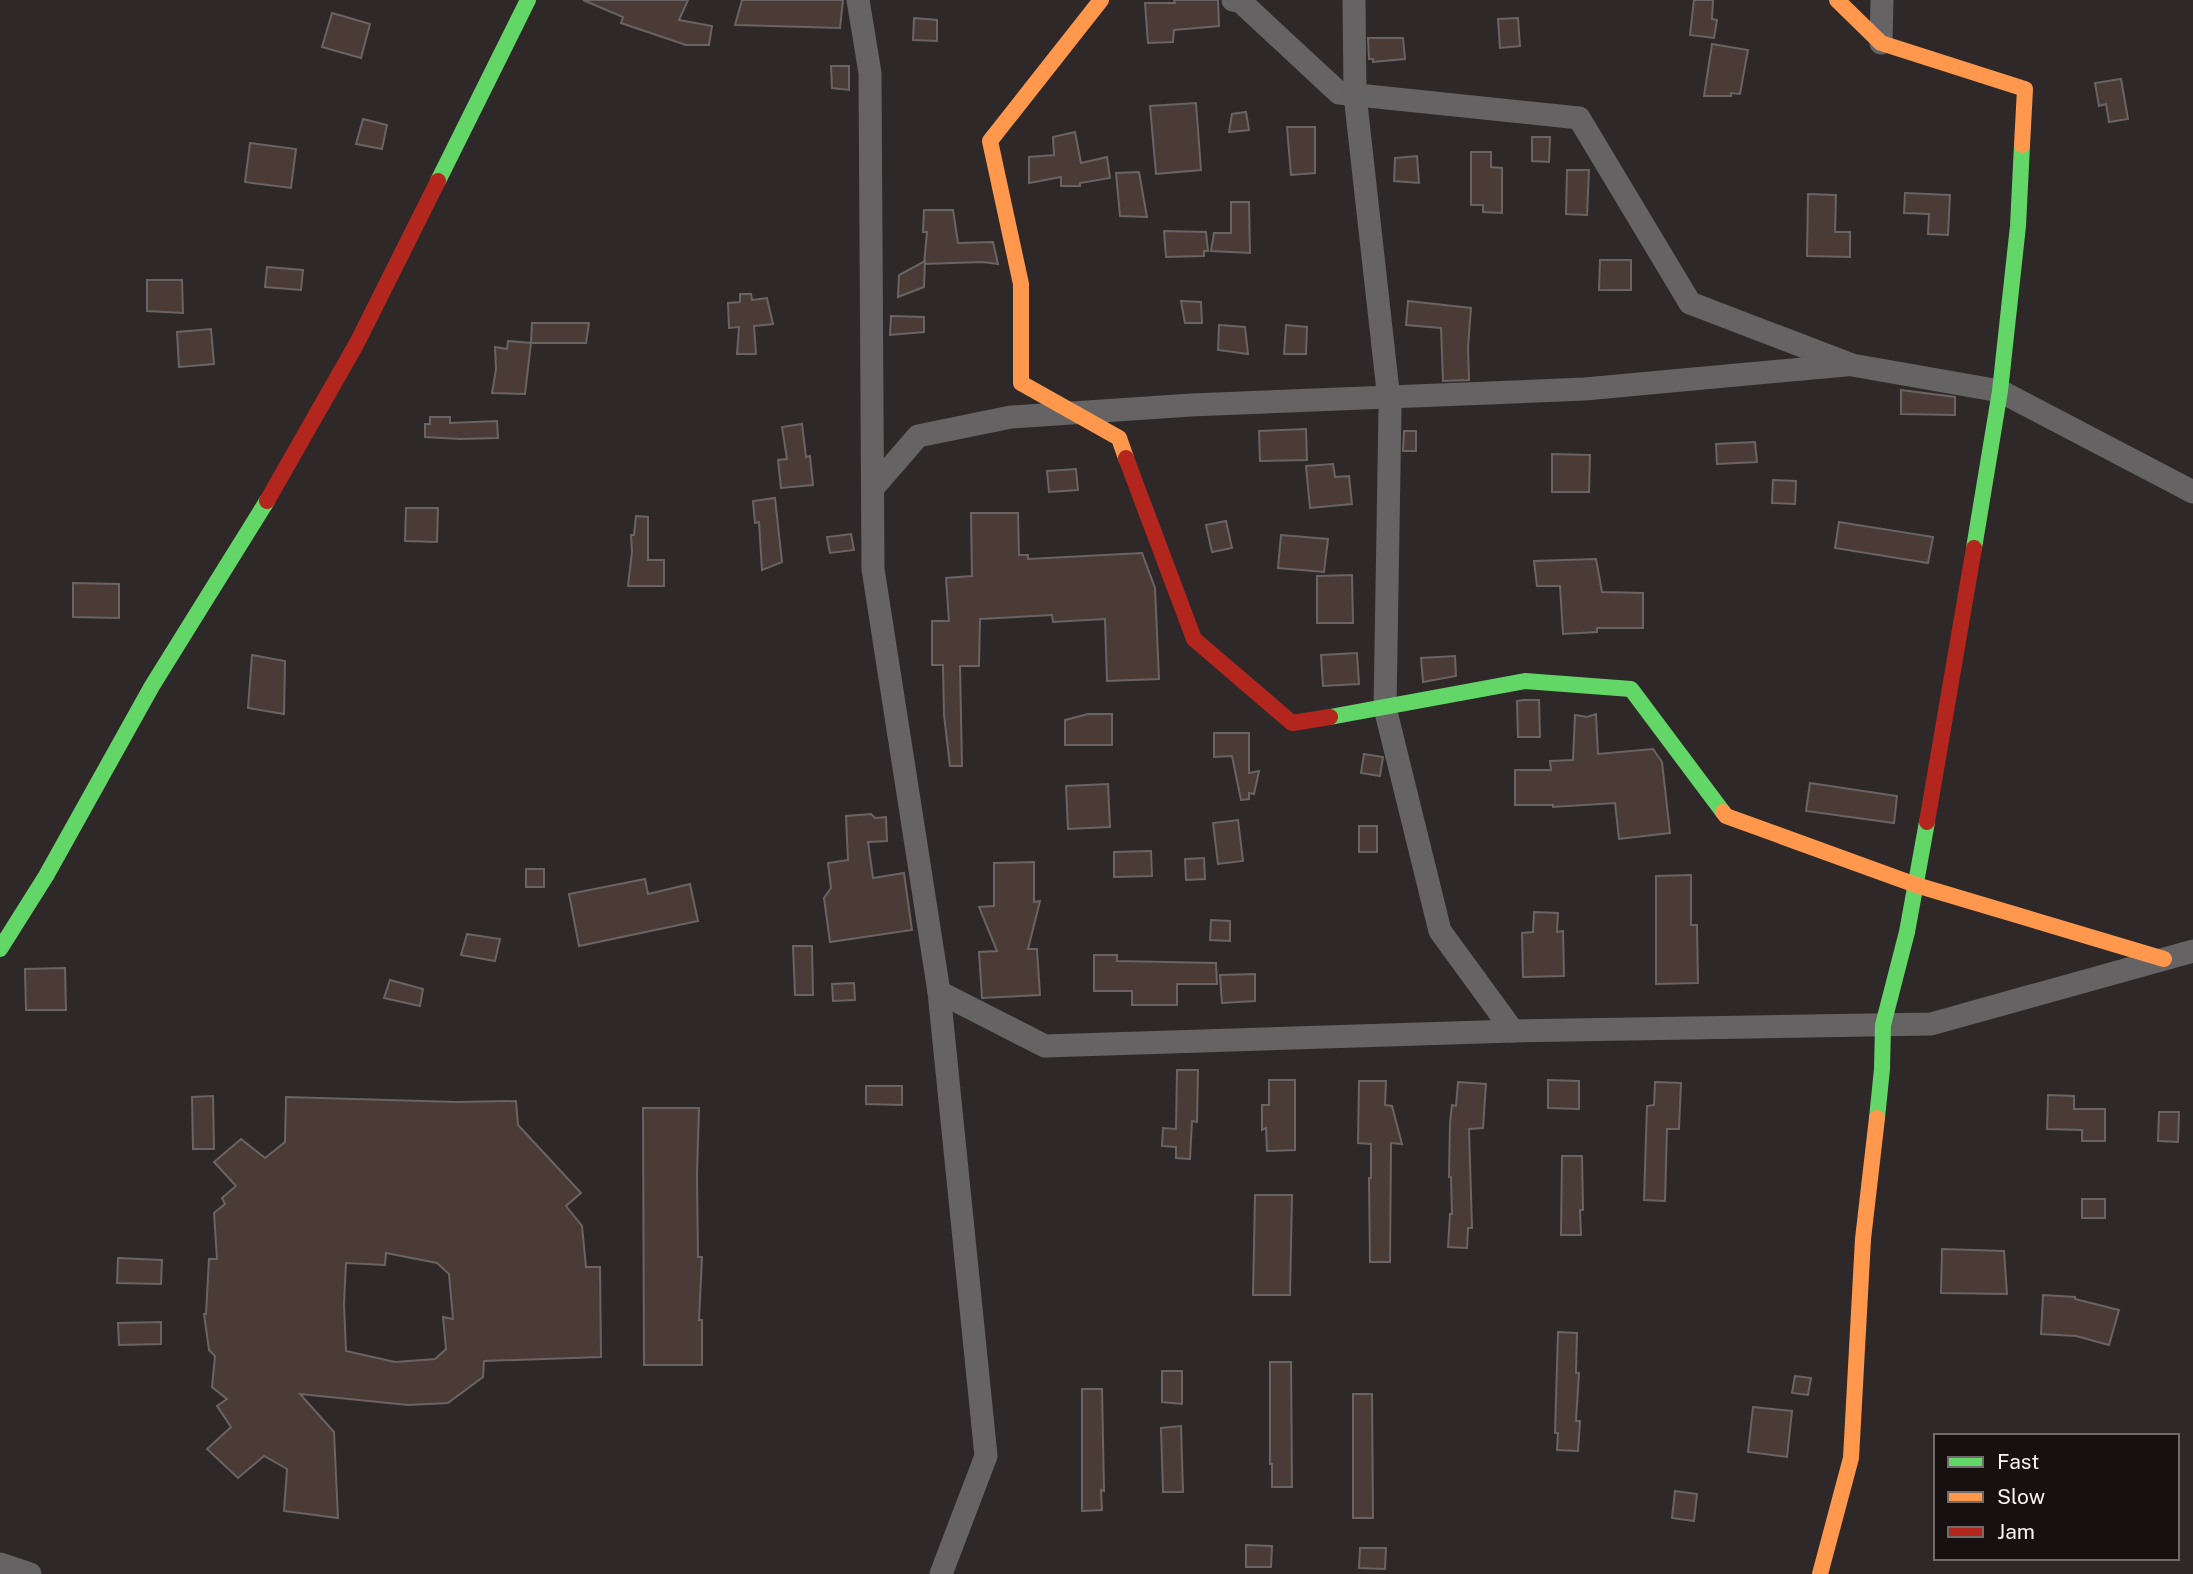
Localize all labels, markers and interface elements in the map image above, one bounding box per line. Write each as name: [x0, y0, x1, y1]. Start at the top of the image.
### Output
legend: [1934, 1434, 2179, 1560]
text: Fast: [1997, 1449, 2039, 1474]
text: Slow: [1997, 1484, 2045, 1509]
text: Jam: [1997, 1519, 2035, 1544]

